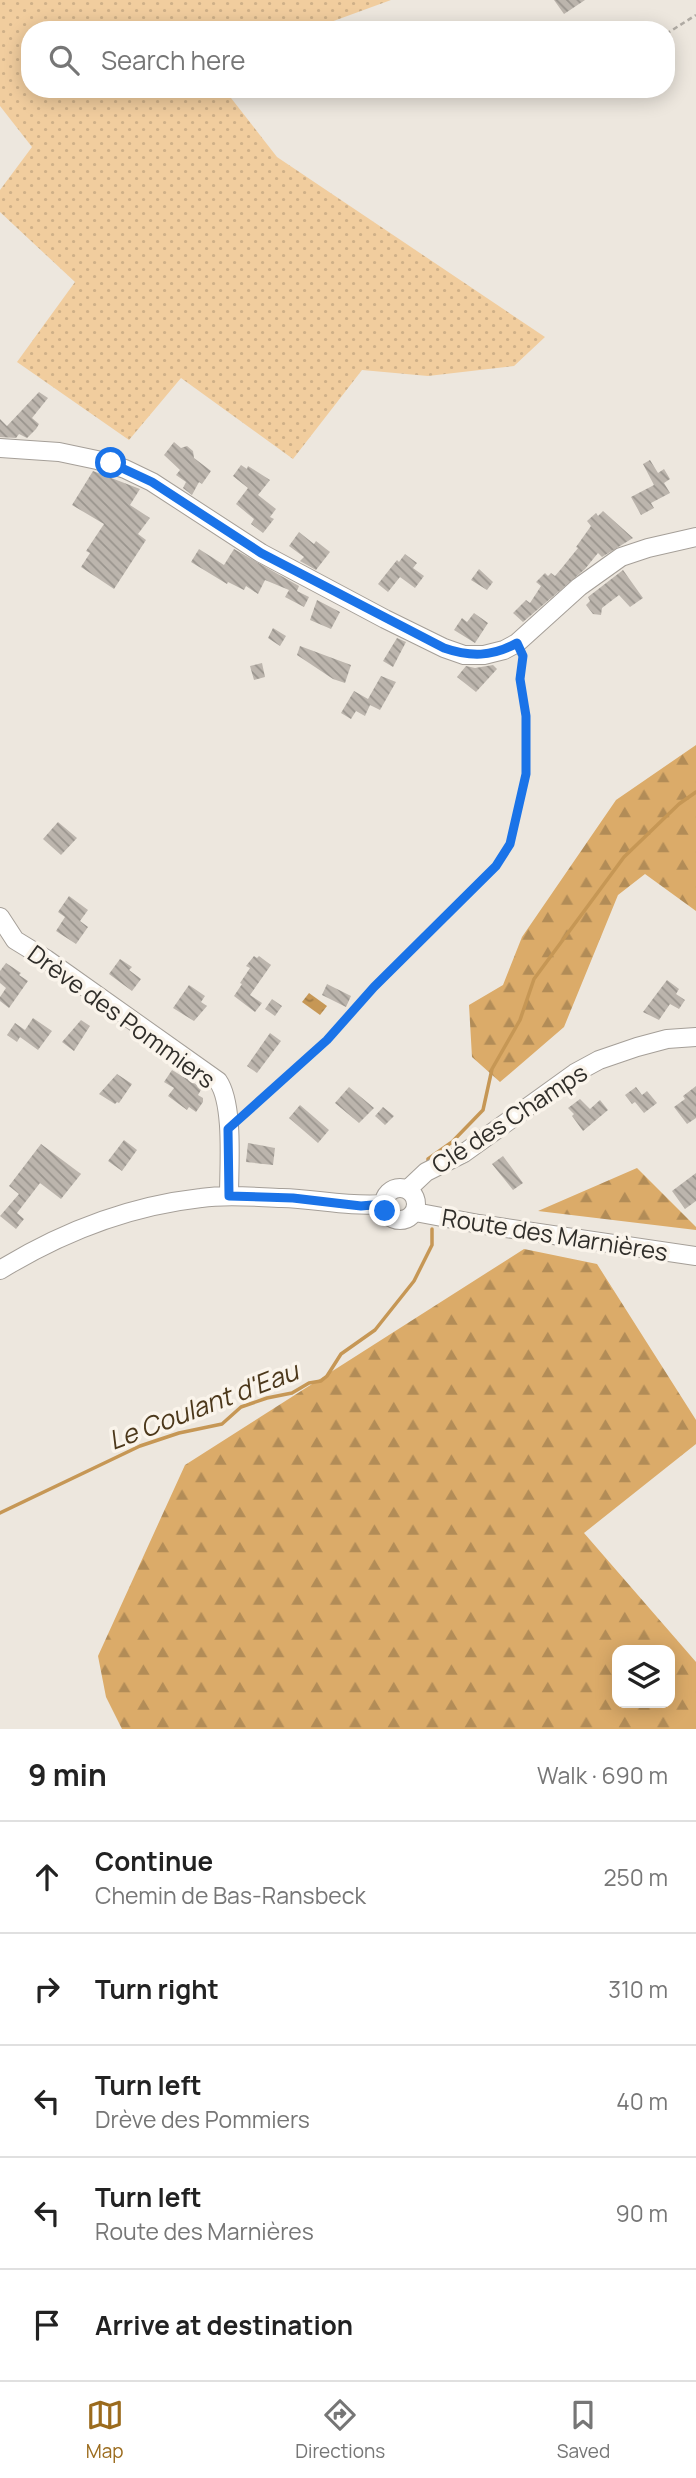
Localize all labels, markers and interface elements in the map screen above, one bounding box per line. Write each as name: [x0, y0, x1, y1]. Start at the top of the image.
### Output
search box: [21, 21, 675, 98]
icon: search: [45, 41, 83, 79]
text: Search here: [101, 42, 246, 78]
route start: [95, 447, 126, 478]
street label: Drève des Pommiers: [22, 937, 222, 1095]
street label: Clé des Champs: [425, 1055, 593, 1181]
route end: [369, 1195, 400, 1226]
street label: Route des Marnières: [440, 1200, 670, 1268]
water label: Le Coulant d'Eau: [103, 1351, 305, 1458]
map controls: [612, 1645, 675, 1708]
button: layers: [612, 1645, 675, 1708]
text: 9 min: [28, 1754, 107, 1795]
text: Walk · 690 m: [537, 1759, 668, 1791]
text: Continue: [95, 1843, 213, 1879]
icon: ahead: [28, 1858, 66, 1896]
text: 250 m: [603, 1861, 668, 1893]
text: Chemin de Bas-Ransbeck: [95, 1879, 366, 1911]
icon: right: [28, 1970, 66, 2008]
text: Turn right: [95, 1971, 219, 2007]
text: 310 m: [608, 1973, 668, 2005]
text: Turn left: [95, 2067, 202, 2103]
icon: left: [28, 2082, 66, 2120]
text: 40 m: [616, 2085, 668, 2117]
text: Drève des Pommiers: [95, 2103, 310, 2135]
text: Turn left: [95, 2179, 202, 2215]
icon: left: [28, 2194, 66, 2232]
text: 90 m: [616, 2197, 668, 2229]
text: Route des Marnières: [95, 2215, 314, 2247]
icon: arrive: [28, 2306, 66, 2344]
text: Arrive at destination: [95, 2307, 353, 2343]
tab: Map: [86, 2396, 124, 2464]
tab: Directions: [295, 2396, 385, 2464]
tab: Saved: [557, 2396, 610, 2464]

